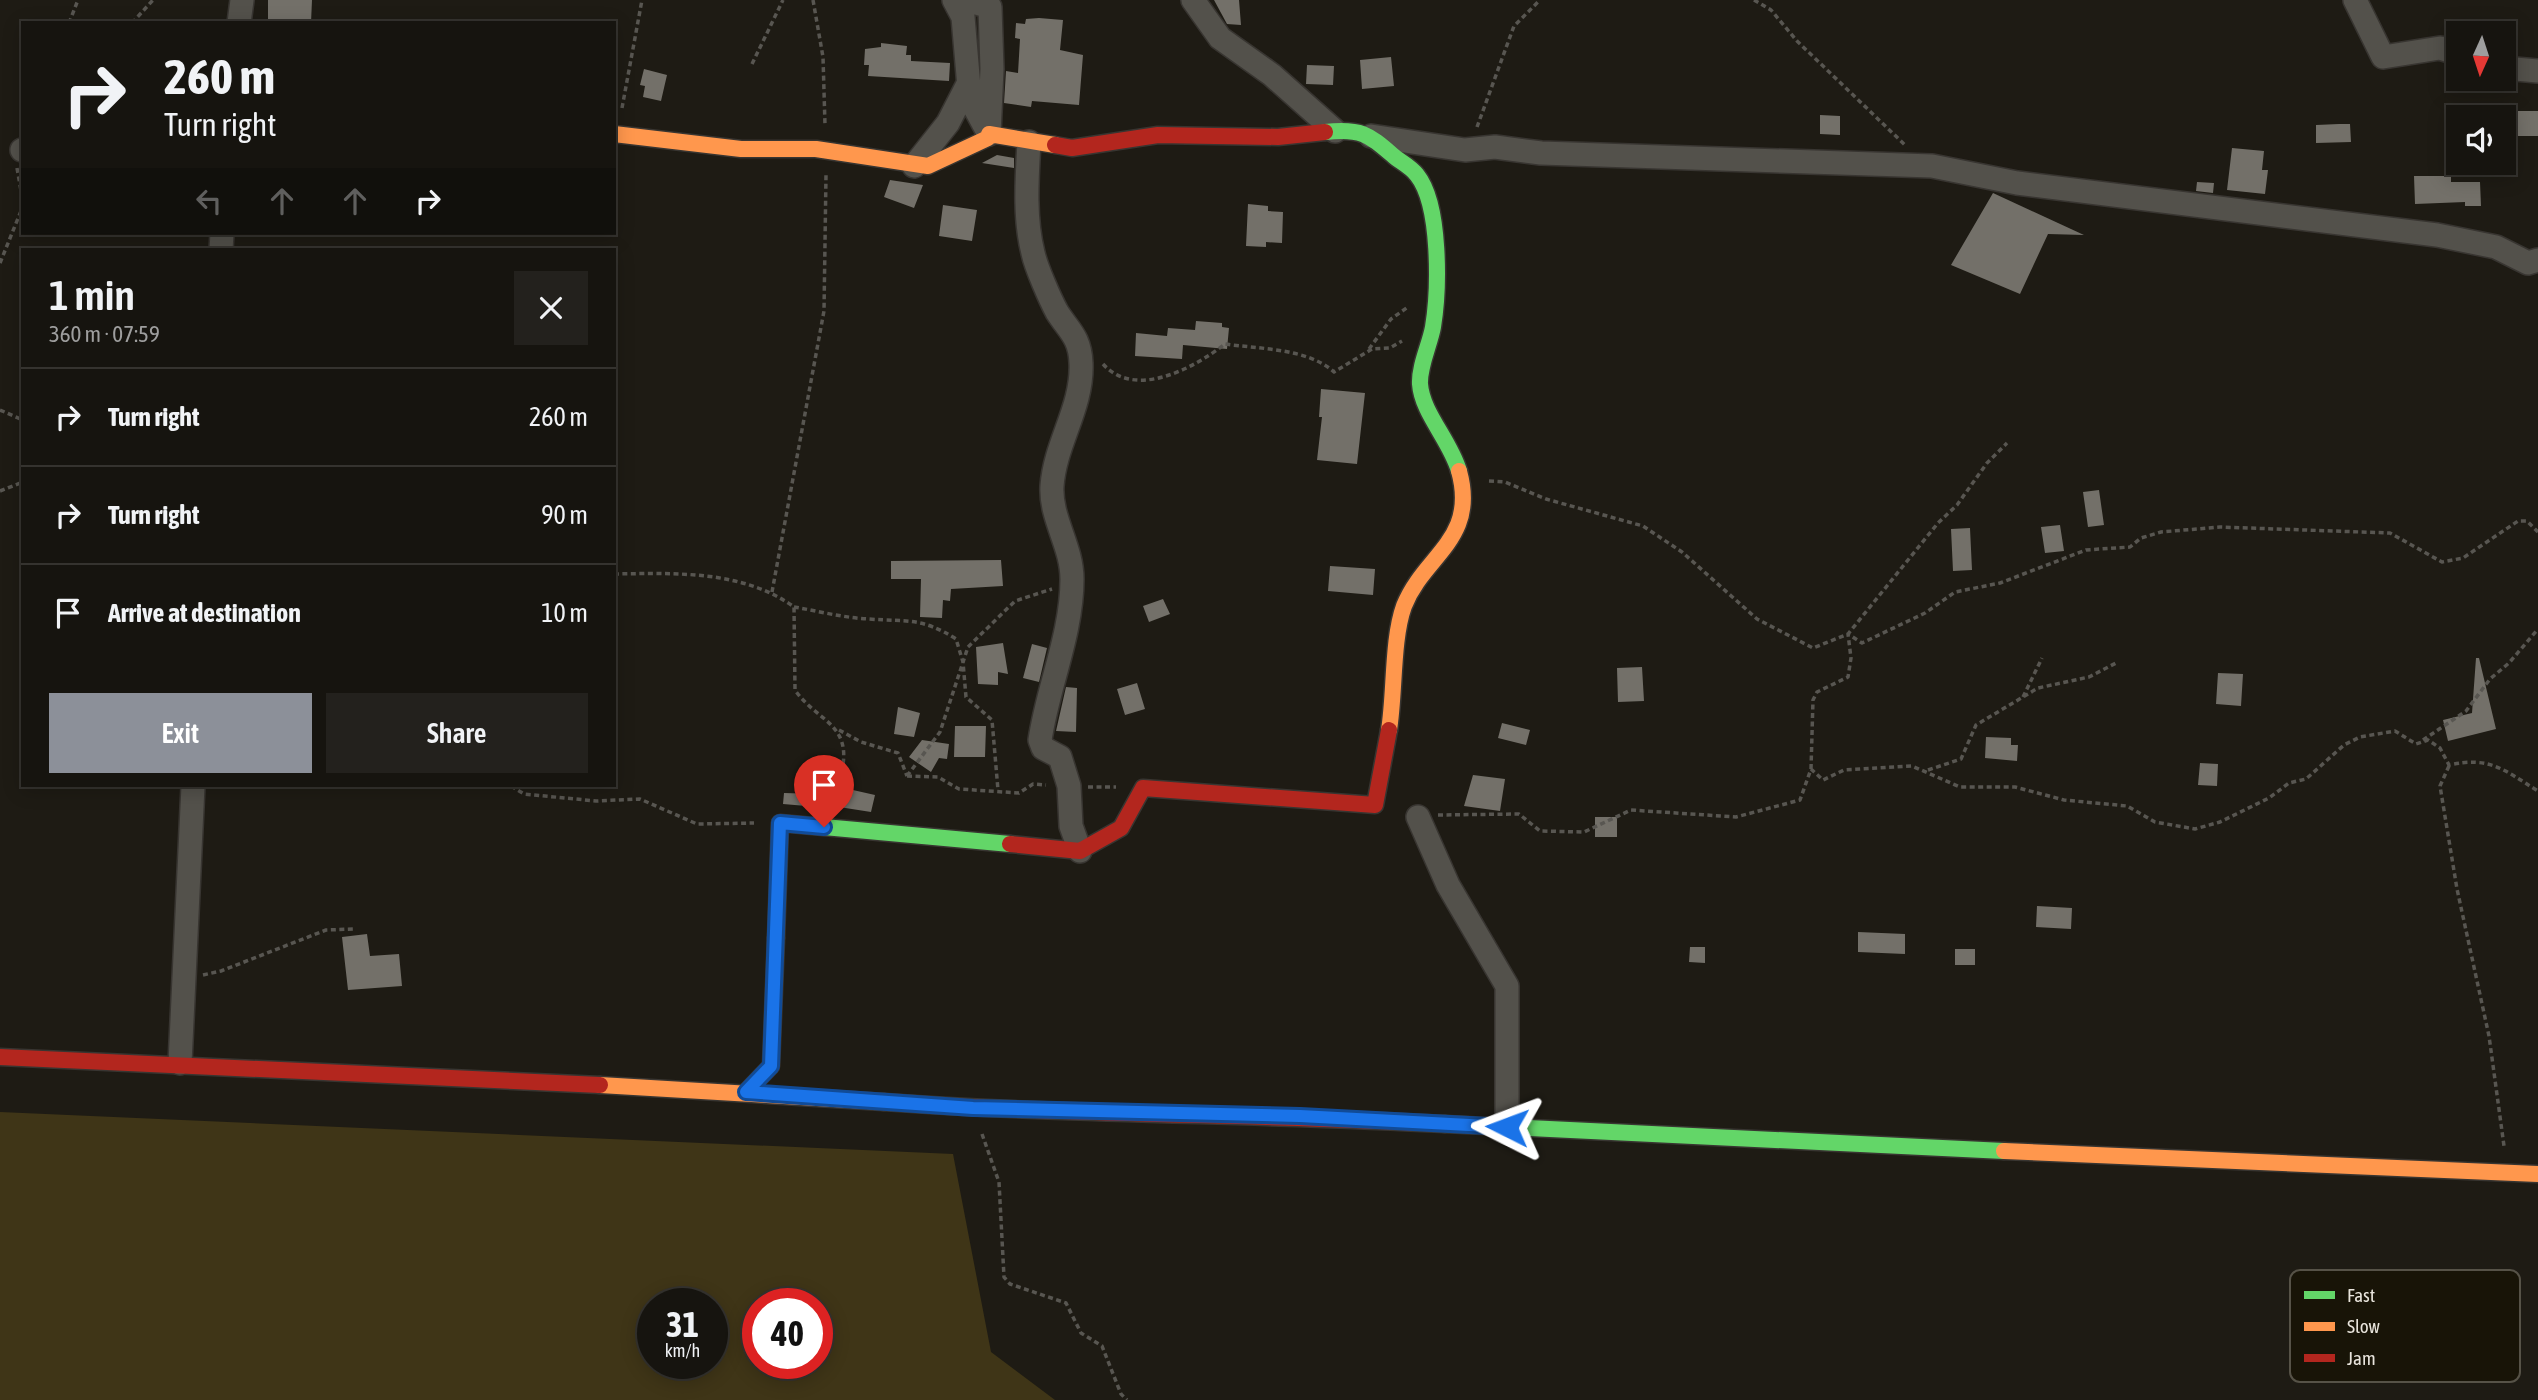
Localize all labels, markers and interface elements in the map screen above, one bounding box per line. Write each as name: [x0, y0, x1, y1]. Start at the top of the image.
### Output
north arrow: [2446, 21, 2516, 91]
map controls: [2446, 21, 2516, 175]
text: 260 m: [164, 48, 275, 104]
icon: right: [49, 49, 140, 140]
button: sound: [2446, 105, 2516, 175]
text: Turn right: [164, 106, 277, 143]
icon: left: [190, 182, 228, 220]
icon: ahead: [263, 182, 301, 220]
icon: ahead: [336, 182, 374, 220]
icon: right: [409, 182, 447, 220]
text: 1 min: [49, 271, 135, 319]
button: close: [514, 271, 588, 345]
text: 360 m · 07:59: [49, 321, 160, 347]
icon: right: [49, 398, 87, 436]
text: Turn right: [108, 402, 199, 432]
text: 260 m: [529, 402, 588, 432]
icon: right: [49, 496, 87, 534]
text: Turn right: [108, 500, 199, 530]
text: 90 m: [541, 500, 588, 530]
icon: arrive: [49, 594, 87, 632]
text: Arrive at destination: [108, 598, 301, 628]
text: 10 m: [541, 598, 588, 628]
button: Exit: [49, 693, 312, 773]
button: Share: [326, 693, 588, 773]
pin: [794, 755, 854, 827]
icon: arrive: [805, 766, 843, 804]
position arrow: [1470, 1090, 1544, 1164]
legend: [2290, 1270, 2520, 1382]
text: Fast: [2347, 1284, 2375, 1306]
speed limit sign: 40: [742, 1288, 833, 1379]
text: 31: [666, 1304, 699, 1344]
text: Slow: [2347, 1315, 2381, 1337]
text: km/h: [665, 1340, 700, 1361]
text: Jam: [2347, 1347, 2376, 1369]

